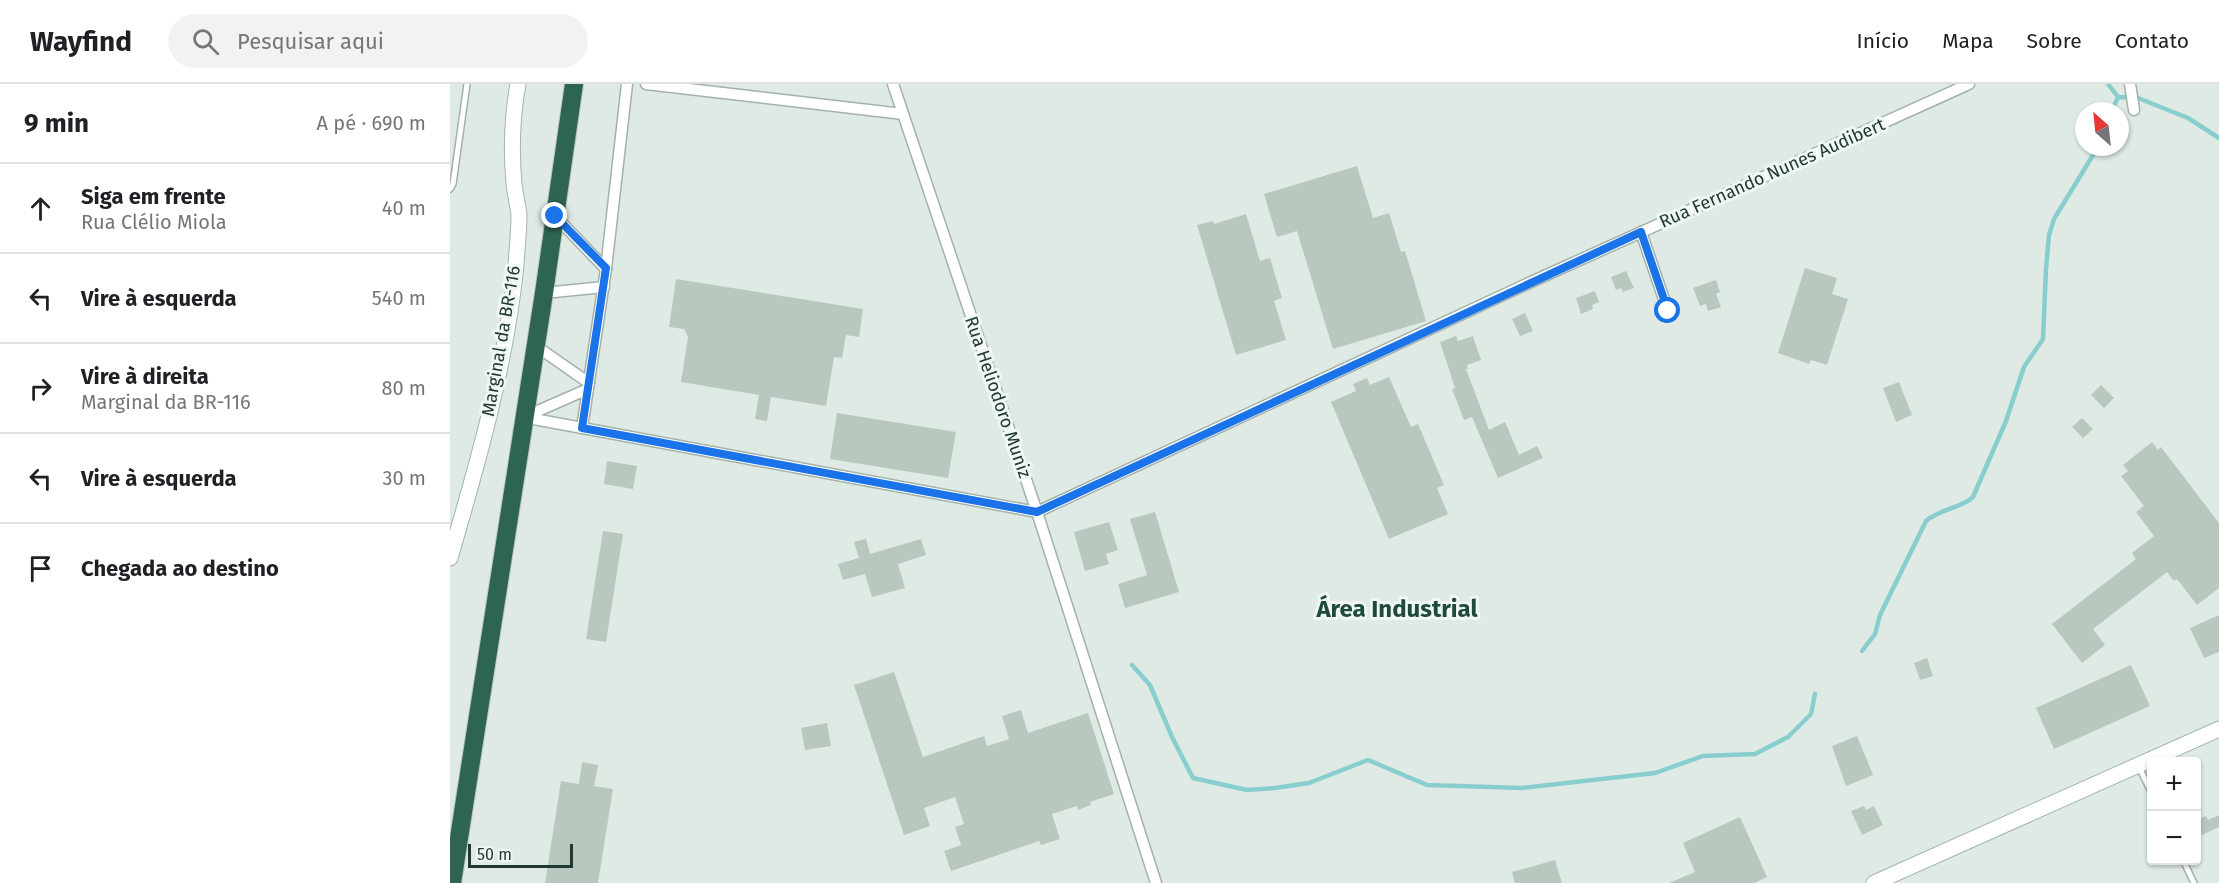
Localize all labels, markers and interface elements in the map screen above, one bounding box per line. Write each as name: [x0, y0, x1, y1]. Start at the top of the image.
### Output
search box: [168, 14, 588, 68]
text: Wayfind: [30, 25, 132, 58]
icon: search: [189, 25, 222, 58]
text: Pesquisar aqui: [237, 28, 384, 55]
text: Início: [1856, 28, 1909, 54]
text: Mapa: [1942, 28, 1994, 54]
text: Sobre: [2027, 28, 2082, 54]
text: Contato: [2115, 28, 2189, 54]
north arrow: [2075, 102, 2129, 156]
text: 9 min: [24, 108, 89, 139]
text: A pé · 690 m: [317, 111, 426, 135]
street label: Rua Fernando Nunes Audibert: [1656, 113, 1889, 233]
text: Siga em frente: [81, 183, 226, 210]
icon: ahead: [24, 192, 57, 225]
text: 40 m: [382, 196, 426, 220]
route end: [541, 202, 567, 228]
text: Rua Clélio Miola: [81, 210, 227, 234]
street label: Marginal da BR-116: [477, 264, 525, 418]
icon: left: [24, 282, 57, 315]
text: Vire à esquerda: [81, 285, 237, 312]
text: 540 m: [372, 286, 426, 310]
route start: [1654, 297, 1680, 323]
street label: Rua Heliodoro Muniz: [960, 313, 1036, 481]
text: Vire à direita: [81, 363, 209, 390]
icon: right: [24, 372, 57, 405]
text: 80 m: [381, 376, 426, 400]
text: Marginal da BR-116: [81, 390, 251, 414]
icon: left: [24, 462, 57, 495]
text: Vire à esquerda: [81, 465, 237, 492]
text: 30 m: [382, 466, 426, 490]
icon: arrive: [24, 552, 57, 585]
text: Chegada ao destino: [81, 555, 279, 582]
district label: Área Industrial: [1315, 594, 1478, 623]
map controls: [2147, 757, 2201, 865]
button: +: [2147, 757, 2201, 811]
button: −: [2147, 811, 2201, 865]
scale bar: [468, 841, 573, 868]
text: 50 m: [477, 845, 512, 864]

